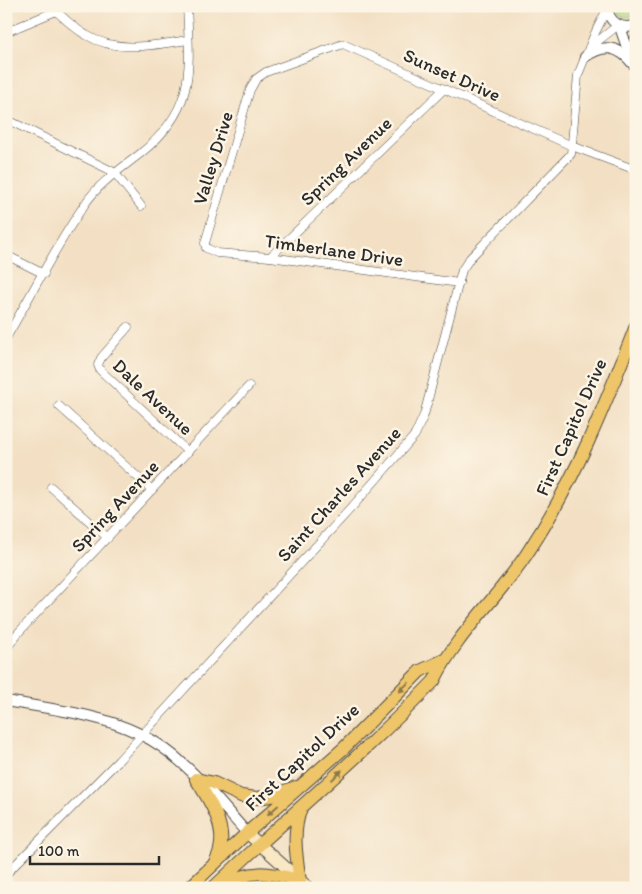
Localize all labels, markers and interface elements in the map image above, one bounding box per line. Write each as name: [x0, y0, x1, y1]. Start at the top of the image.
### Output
street label: Sunset Drive: [400, 43, 504, 107]
street label: Valley Drive: [188, 109, 238, 207]
street label: Spring Avenue: [296, 112, 396, 210]
street label: Timberlane Drive: [263, 229, 405, 271]
street label: Dale Avenue: [108, 354, 198, 440]
street label: First Capitol Drive: [530, 355, 612, 499]
street label: Saint Charles Avenue: [272, 422, 406, 566]
street label: Spring Avenue: [66, 455, 164, 557]
one-way arrow: [398, 681, 410, 693]
street label: First Capitol Drive: [240, 698, 364, 816]
one-way arrow: [331, 769, 343, 781]
one-way arrow: [266, 805, 279, 816]
scale bar: [30, 834, 159, 866]
text: 100 m: [38, 842, 80, 860]

